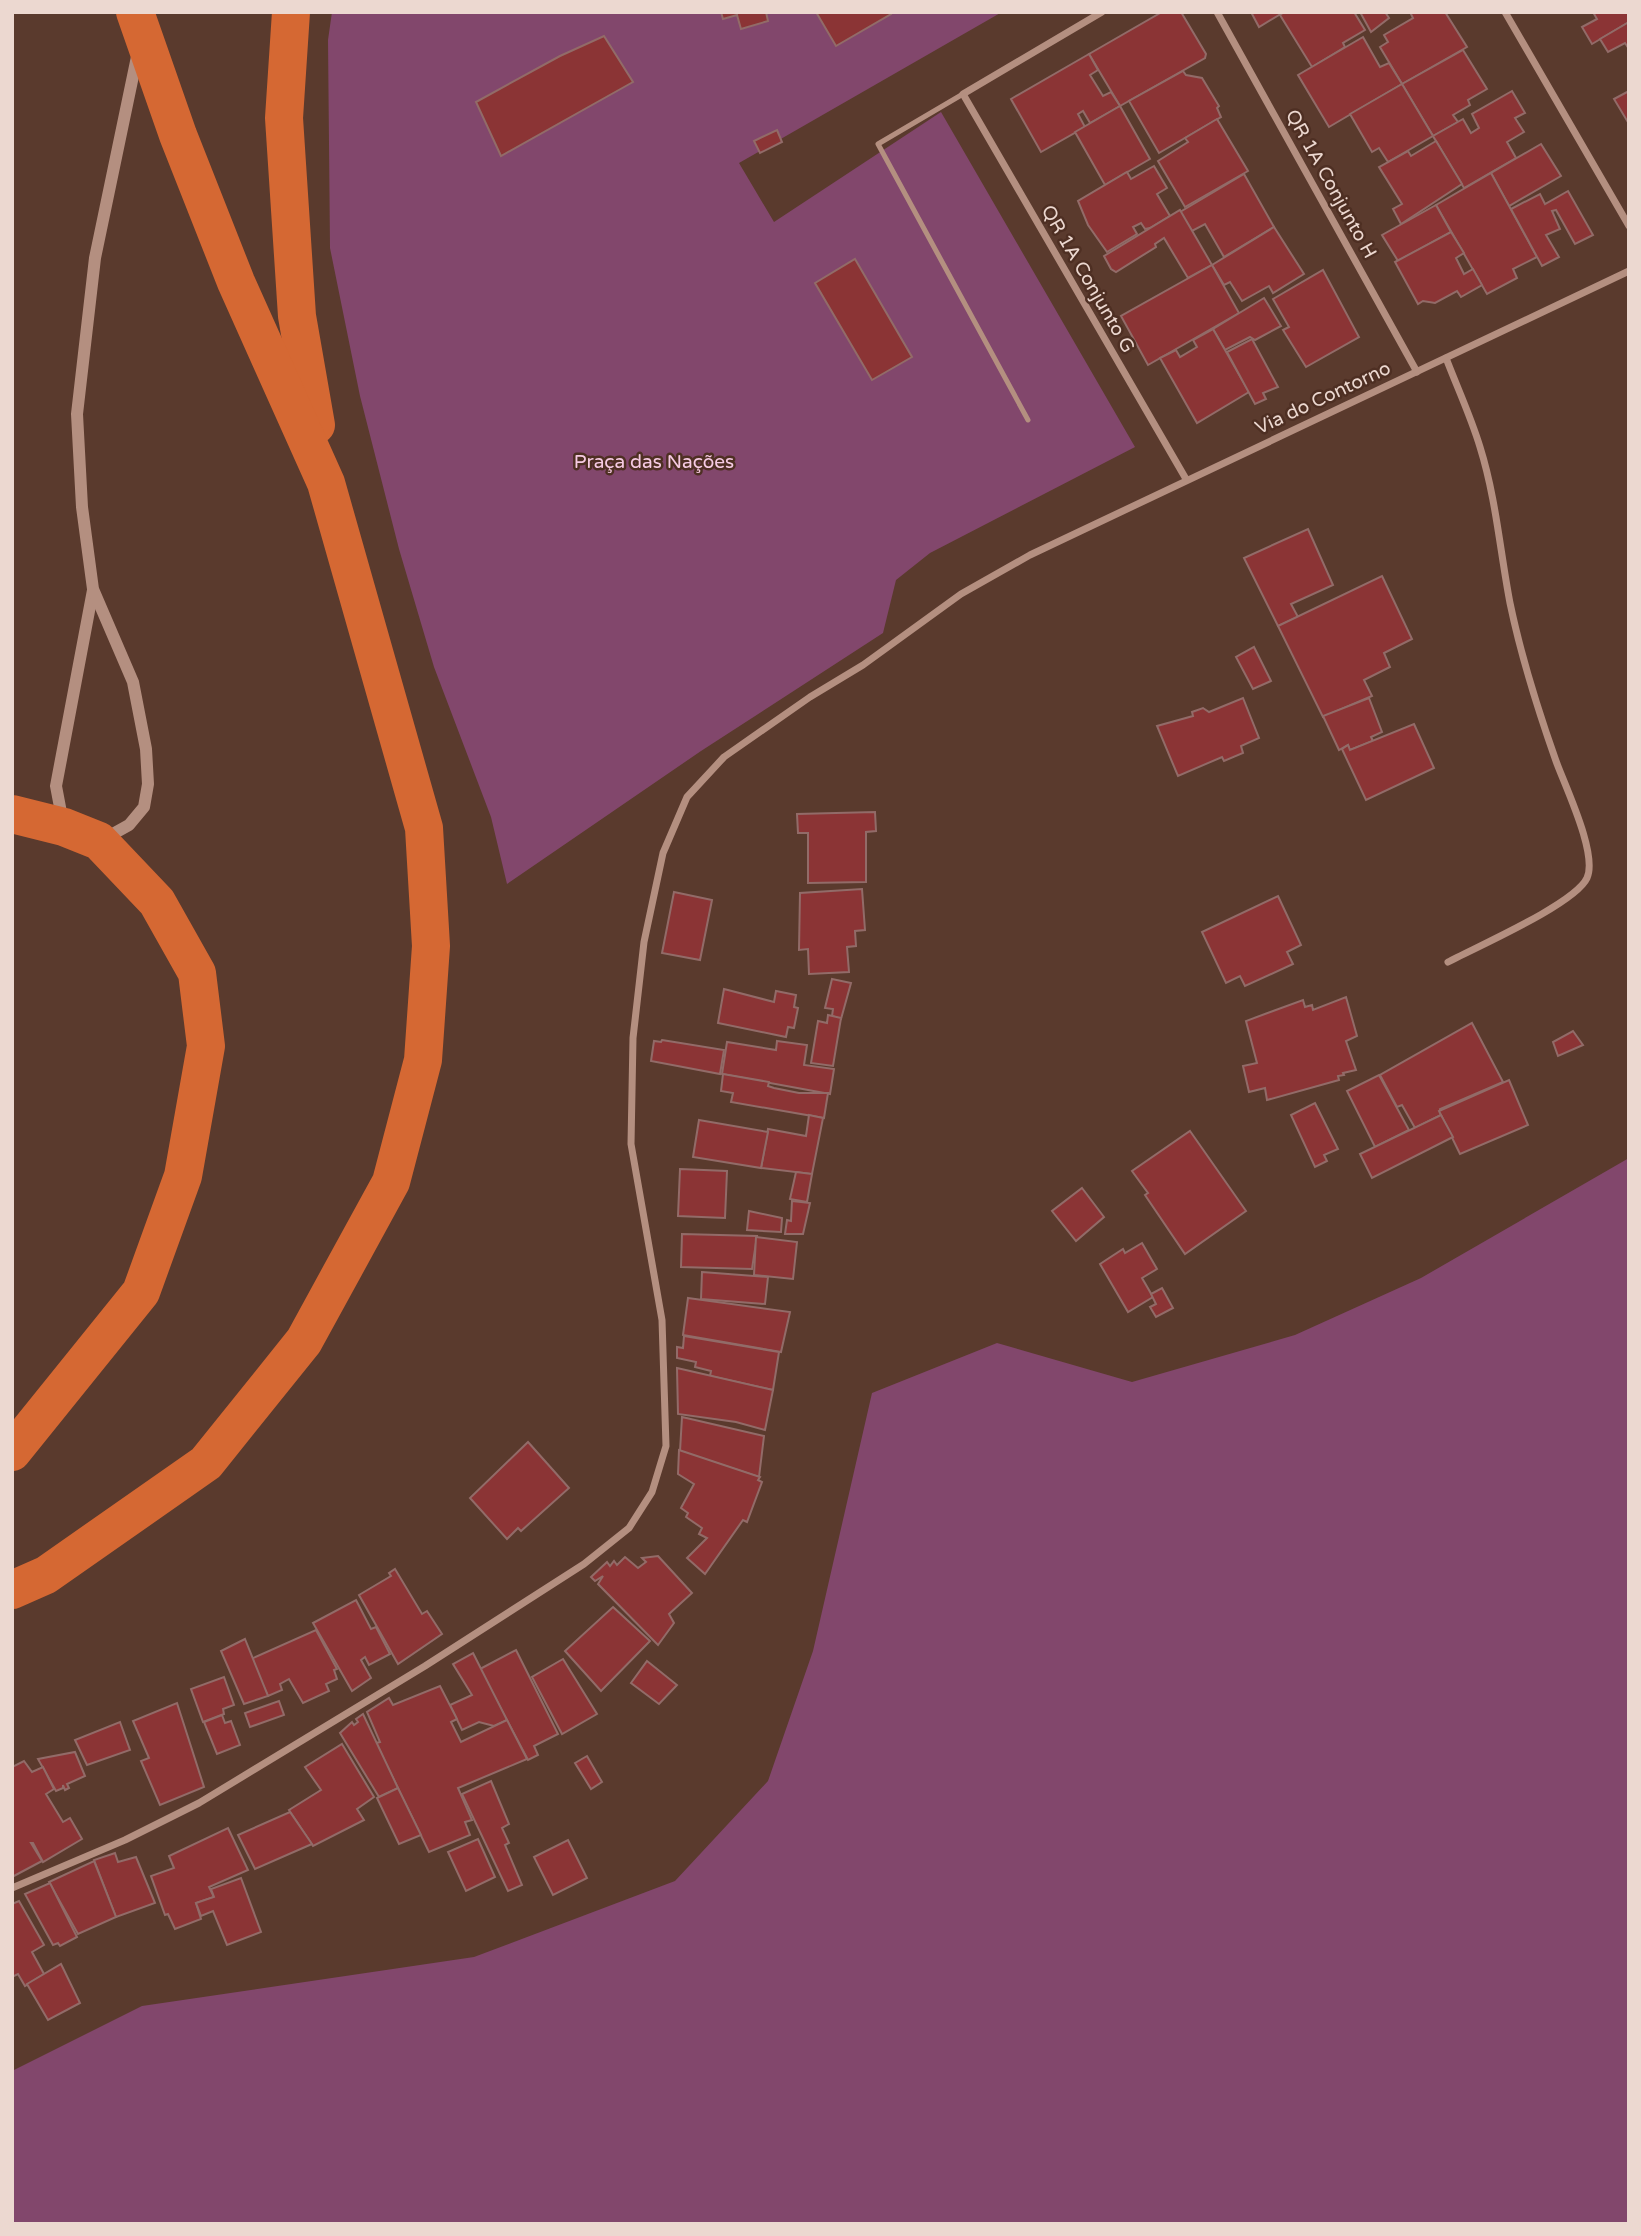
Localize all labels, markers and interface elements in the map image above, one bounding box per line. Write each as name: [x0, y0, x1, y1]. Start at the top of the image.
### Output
street label: QR 1A Conjunto H: [1281, 106, 1381, 262]
street label: QR 1A Conjunto G: [1037, 201, 1139, 357]
street label: Via do Contorno: [1252, 357, 1394, 439]
park label: Praça das Nações: [574, 451, 734, 473]

